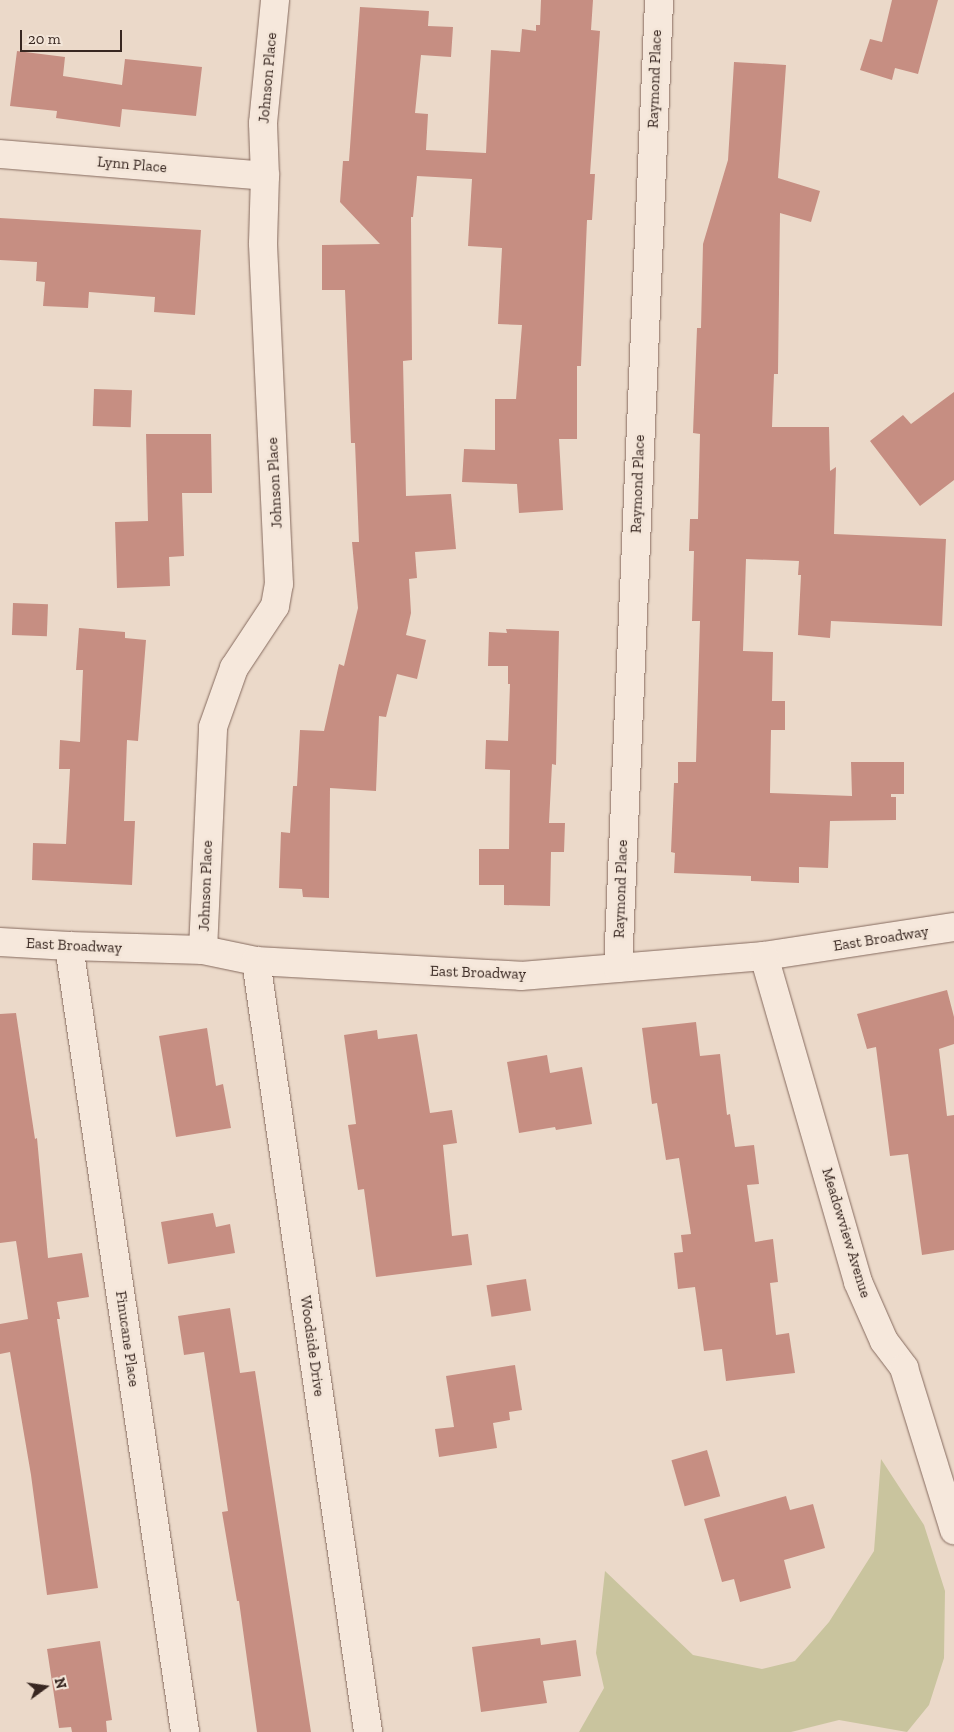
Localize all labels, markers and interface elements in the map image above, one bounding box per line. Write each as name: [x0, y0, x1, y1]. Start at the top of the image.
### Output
scale bar: [22, 20, 125, 52]
street label: Raymond Place: [644, 29, 666, 129]
text: 20 m: [28, 30, 61, 48]
street label: Johnson Place: [255, 32, 281, 124]
street label: Lynn Place: [97, 153, 167, 177]
street label: Raymond Place: [627, 434, 649, 534]
street label: Johnson Place: [264, 437, 286, 529]
street label: Raymond Place: [610, 839, 632, 939]
street label: Johnson Place: [195, 840, 217, 932]
street label: East Broadway: [832, 923, 930, 955]
street label: East Broadway: [26, 934, 122, 958]
street label: East Broadway: [430, 962, 526, 984]
street label: Meadowview Avenue: [818, 1166, 874, 1300]
street label: Finucane Place: [111, 1290, 143, 1388]
street label: Woodside Drive: [296, 1294, 328, 1398]
north arrow: [20, 1662, 70, 1712]
text: N: [51, 1676, 70, 1690]

